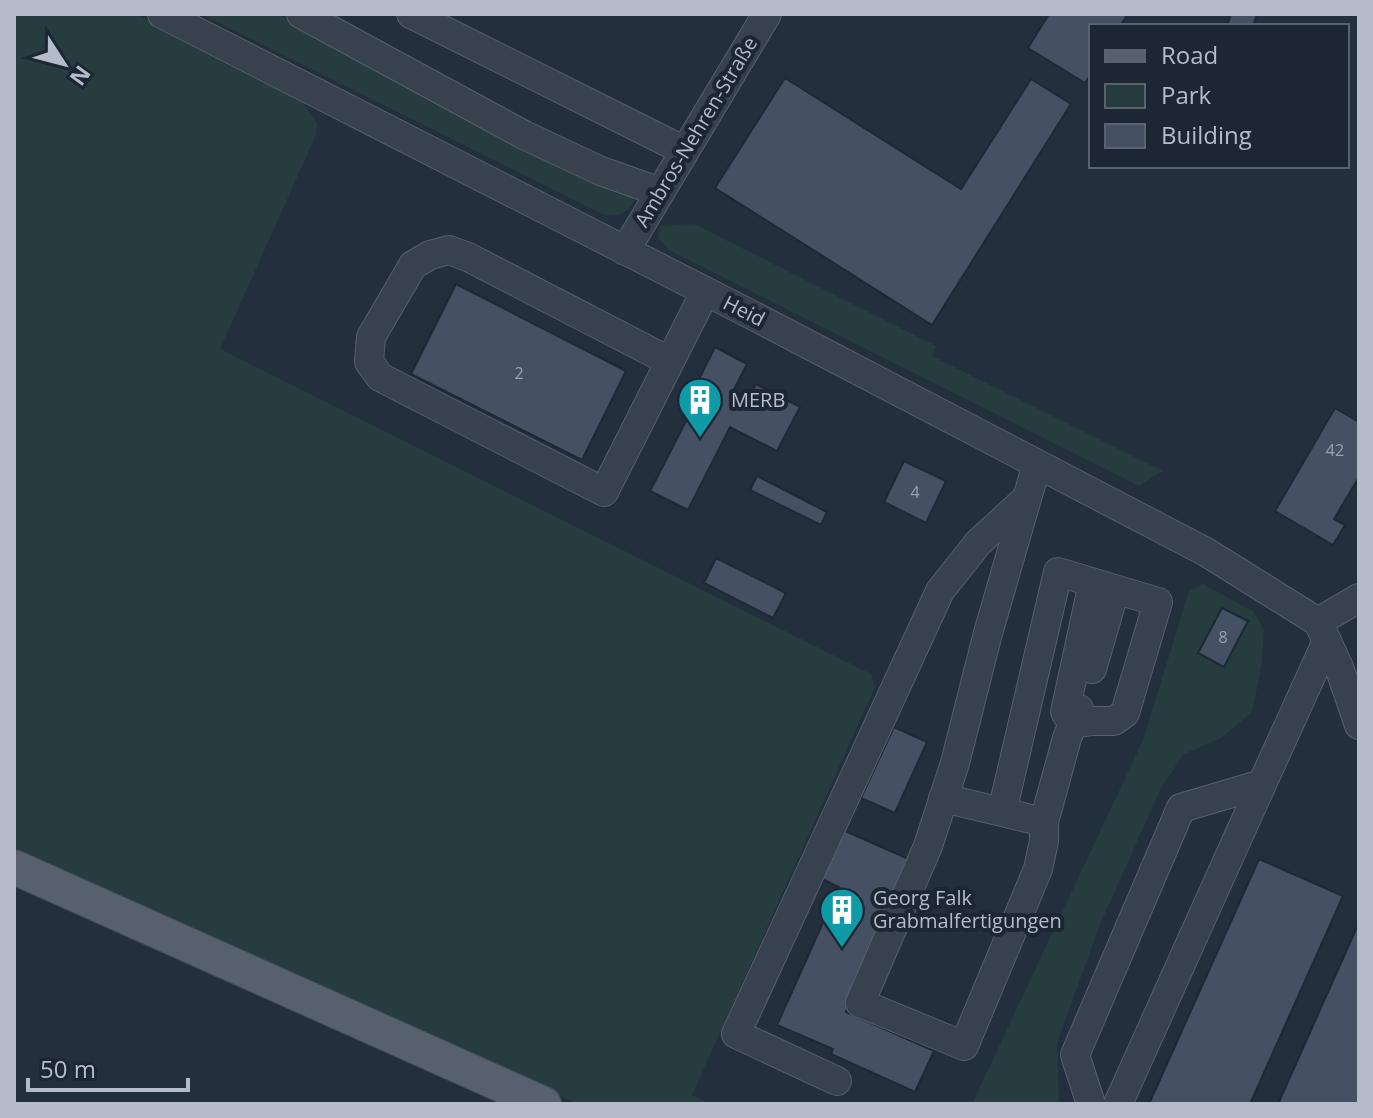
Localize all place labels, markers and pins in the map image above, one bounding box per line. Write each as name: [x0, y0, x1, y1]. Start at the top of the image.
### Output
building icon: MERB: [676, 376, 724, 439]
place label: MERB: [731, 386, 785, 413]
place label: Georg Falk Grabmalfertigungen: [873, 884, 1062, 934]
building icon: Georg Falk Grabmalfertigungen: [818, 886, 866, 949]

